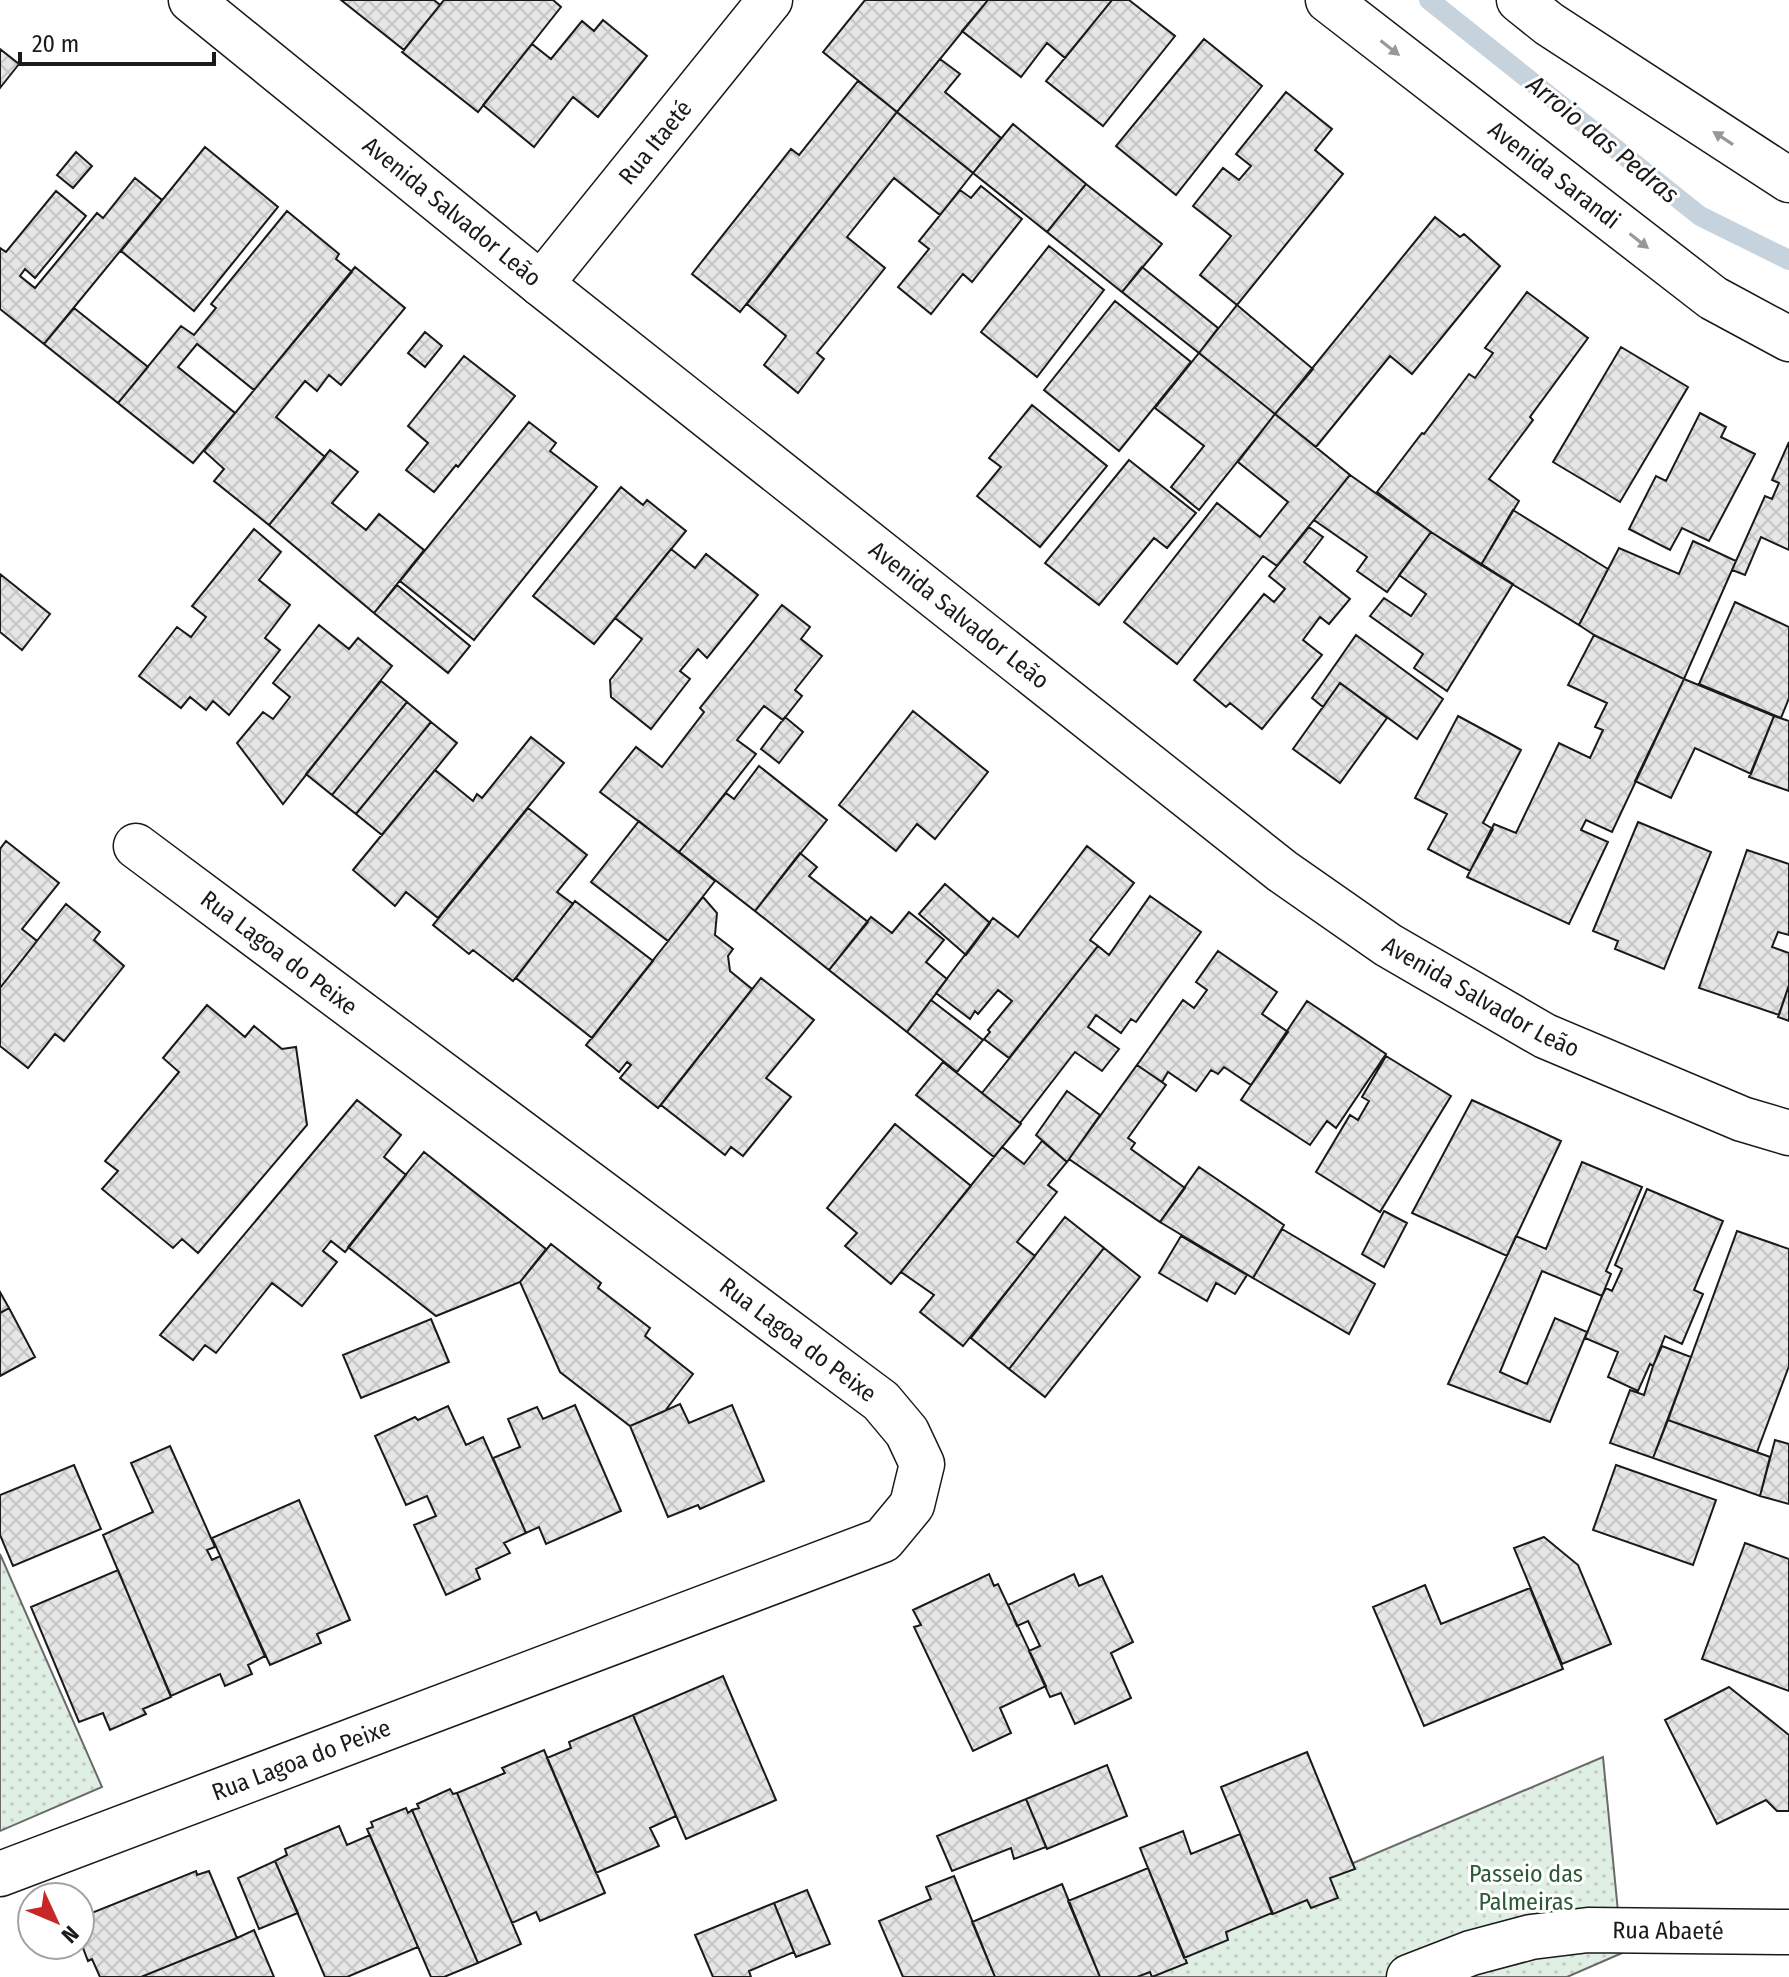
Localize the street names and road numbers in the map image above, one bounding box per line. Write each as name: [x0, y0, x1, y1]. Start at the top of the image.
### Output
street label: Rua Itaeté: [613, 95, 698, 190]
street label: Avenida Sarandi: [1483, 115, 1626, 235]
street label: Avenida Salvador Leão: [357, 131, 547, 292]
street label: Avenida Salvador Leão: [864, 535, 1054, 695]
street label: Rua Lagoa do Peixe: [195, 885, 363, 1021]
street label: Avenida Salvador Leão: [1377, 931, 1584, 1063]
street label: Rua Lagoa do Peixe: [714, 1272, 882, 1408]
street label: Rua Lagoa do Peixe: [208, 1714, 394, 1807]
street label: Rua Abaeté: [1612, 1916, 1724, 1945]

